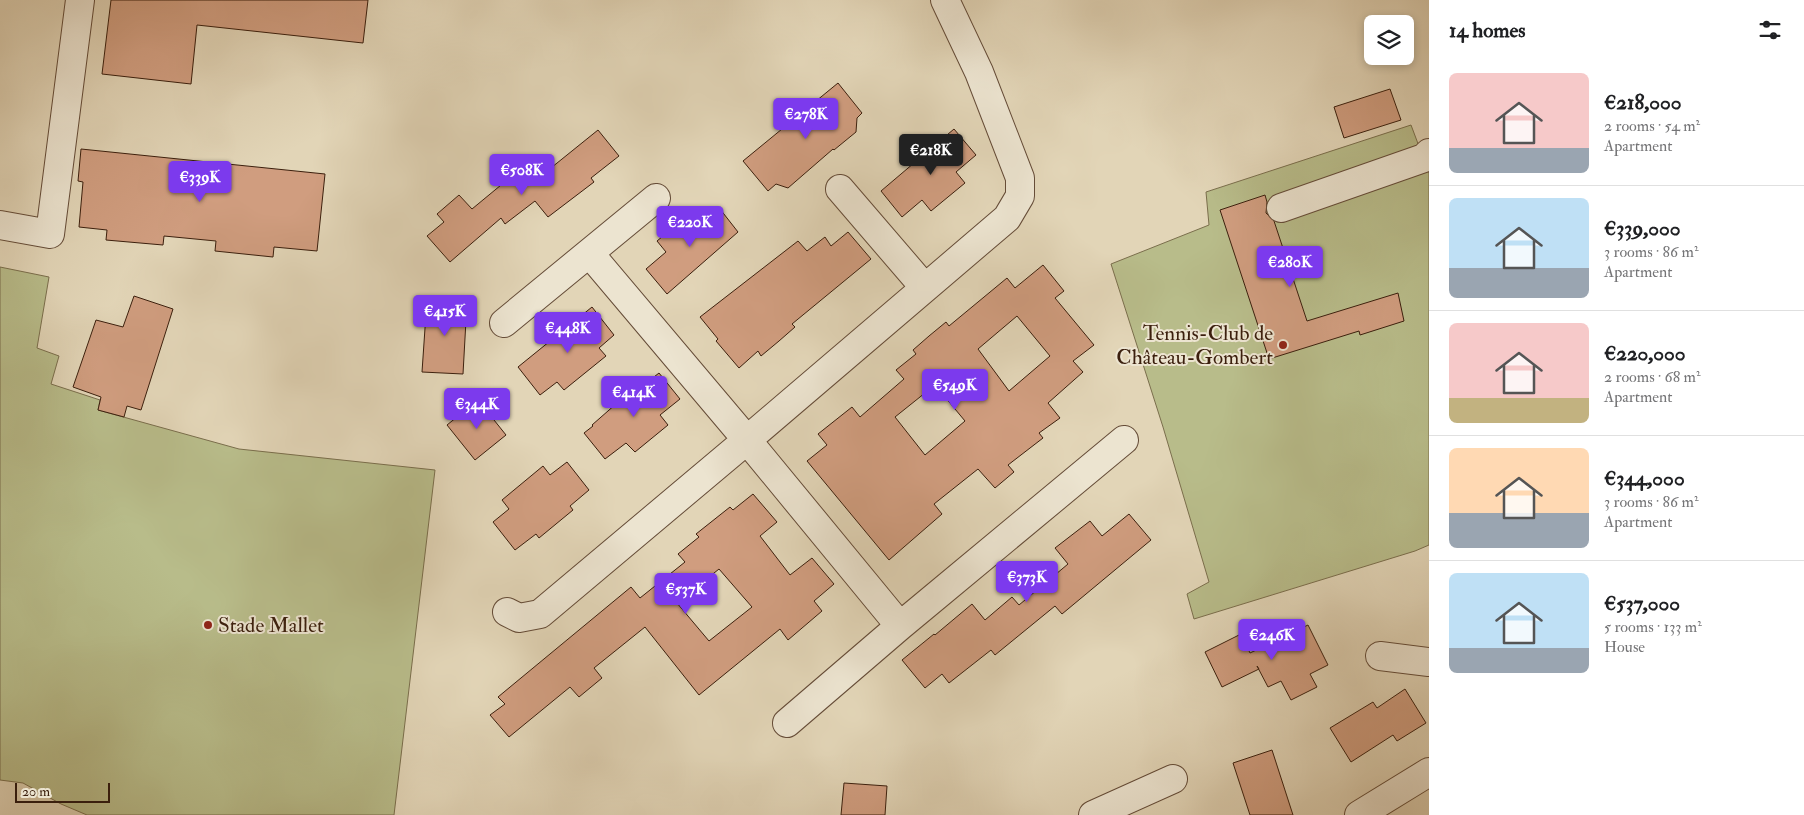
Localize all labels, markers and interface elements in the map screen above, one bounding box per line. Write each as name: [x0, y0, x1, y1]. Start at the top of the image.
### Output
map controls: [1364, 15, 1414, 65]
button: layers: [1364, 15, 1414, 65]
icon: filters: [1756, 16, 1784, 44]
text: 14 homes: [1449, 17, 1526, 44]
text: €218,000: [1604, 89, 1682, 116]
icon: home: [1489, 93, 1549, 153]
pin: €278K: [771, 98, 841, 140]
text: €278K: [784, 104, 828, 124]
text: 2 rooms · 54 m²: [1604, 116, 1700, 136]
pin: €218K: [896, 134, 966, 176]
text: Apartment: [1604, 136, 1672, 156]
text: €218K: [910, 140, 952, 160]
pin: €508K: [487, 154, 557, 196]
pin: €339K: [165, 160, 235, 203]
text: €508K: [500, 160, 544, 180]
text: €339K: [179, 167, 221, 187]
pin: €220K: [655, 206, 725, 248]
text: €220K: [668, 212, 712, 232]
text: €339,000: [1604, 215, 1680, 242]
icon: home: [1489, 218, 1549, 278]
text: 3 rooms · 86 m²: [1604, 242, 1698, 262]
pin: €280K: [1255, 246, 1325, 288]
text: €280K: [1268, 252, 1312, 272]
text: Apartment: [1604, 262, 1672, 282]
pin: €415K: [410, 294, 480, 337]
text: €415K: [424, 301, 466, 321]
pin: €448K: [533, 312, 603, 354]
text: €448K: [545, 318, 591, 338]
place label: Tennis-Club de Château-Gombert: [1116, 320, 1273, 371]
marker: Tennis-Club de Château-Gombert: [1277, 339, 1289, 351]
text: €220,000: [1604, 340, 1686, 367]
icon: home: [1489, 343, 1549, 403]
text: 2 rooms · 68 m²: [1604, 367, 1700, 387]
pin: €549K: [920, 368, 990, 411]
text: €549K: [933, 375, 977, 395]
pin: €414K: [599, 376, 669, 418]
text: €414K: [612, 382, 656, 402]
text: Apartment: [1604, 387, 1672, 407]
pin: €344K: [442, 388, 512, 430]
text: €344K: [455, 394, 499, 414]
text: €344,000: [1604, 465, 1685, 492]
icon: home: [1489, 468, 1549, 528]
text: 3 rooms · 86 m²: [1604, 492, 1698, 512]
text: Apartment: [1604, 512, 1672, 532]
pin: €373K: [992, 560, 1062, 603]
text: €373K: [1007, 567, 1047, 587]
pin: €537K: [651, 572, 721, 615]
text: €537K: [665, 579, 707, 599]
text: €537,000: [1604, 590, 1680, 617]
icon: home: [1489, 593, 1549, 653]
place label: Stade Mallet: [218, 612, 324, 639]
text: 5 rooms · 133 m²: [1604, 617, 1702, 637]
pin: €246K: [1237, 618, 1307, 661]
marker: Stade Mallet: [202, 619, 214, 631]
text: €246K: [1249, 625, 1295, 645]
text: House: [1604, 637, 1645, 657]
scale bar: [15, 780, 110, 803]
text: 20 m: [22, 783, 50, 800]

